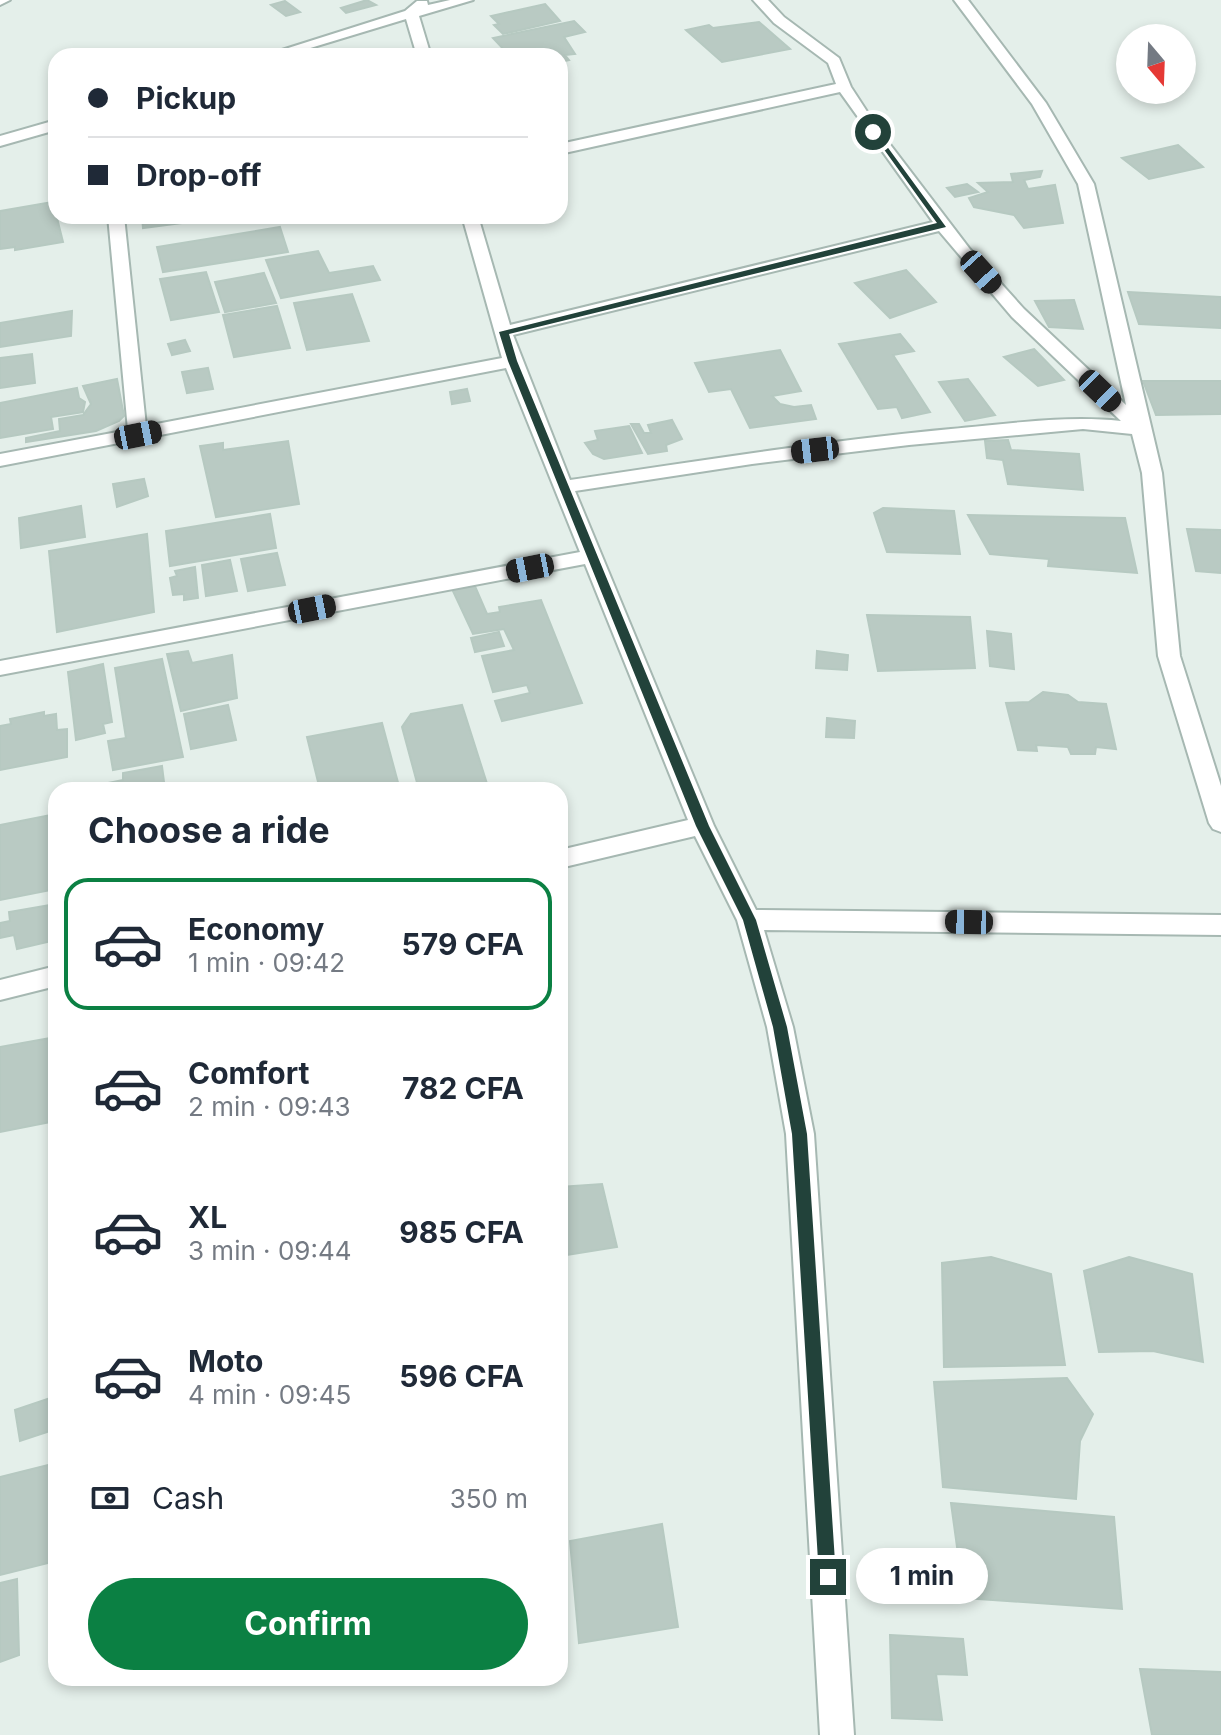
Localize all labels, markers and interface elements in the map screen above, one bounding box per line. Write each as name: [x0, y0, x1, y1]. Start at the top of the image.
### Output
north arrow: [1116, 24, 1196, 104]
map controls: [1116, 24, 1196, 104]
text: Pickup: [136, 80, 236, 116]
route start: [855, 114, 891, 150]
text: Drop-off: [136, 157, 262, 193]
car: [956, 246, 1006, 298]
car: [1074, 366, 1126, 416]
car: [112, 419, 164, 451]
car: [790, 435, 840, 465]
car: [504, 552, 556, 584]
car: [286, 593, 338, 625]
text: Choose a ride: [88, 808, 330, 852]
icon: car: [92, 908, 164, 980]
car: [945, 910, 993, 934]
text: Economy: [188, 911, 324, 947]
text: 579 CFA: [402, 926, 524, 962]
text: 1 min · 09:42: [188, 947, 345, 978]
icon: car: [92, 1052, 164, 1124]
text: Comfort: [188, 1055, 309, 1091]
text: 782 CFA: [402, 1070, 524, 1106]
text: 2 min · 09:43: [188, 1091, 351, 1122]
icon: car: [92, 1196, 164, 1268]
text: XL: [188, 1199, 227, 1235]
text: 985 CFA: [399, 1214, 524, 1250]
text: 3 min · 09:44: [188, 1235, 352, 1266]
icon: car: [92, 1340, 164, 1412]
text: Moto: [188, 1343, 263, 1379]
text: 596 CFA: [399, 1358, 524, 1394]
text: 4 min · 09:45: [188, 1379, 351, 1410]
icon: cash: [88, 1476, 132, 1520]
text: Cash: [152, 1480, 224, 1516]
text: 350 m: [450, 1483, 528, 1514]
callout: 1 min: [856, 1549, 988, 1605]
route end: [810, 1559, 846, 1595]
text: 1 min: [890, 1560, 954, 1591]
button: Confirm: [88, 1578, 528, 1670]

